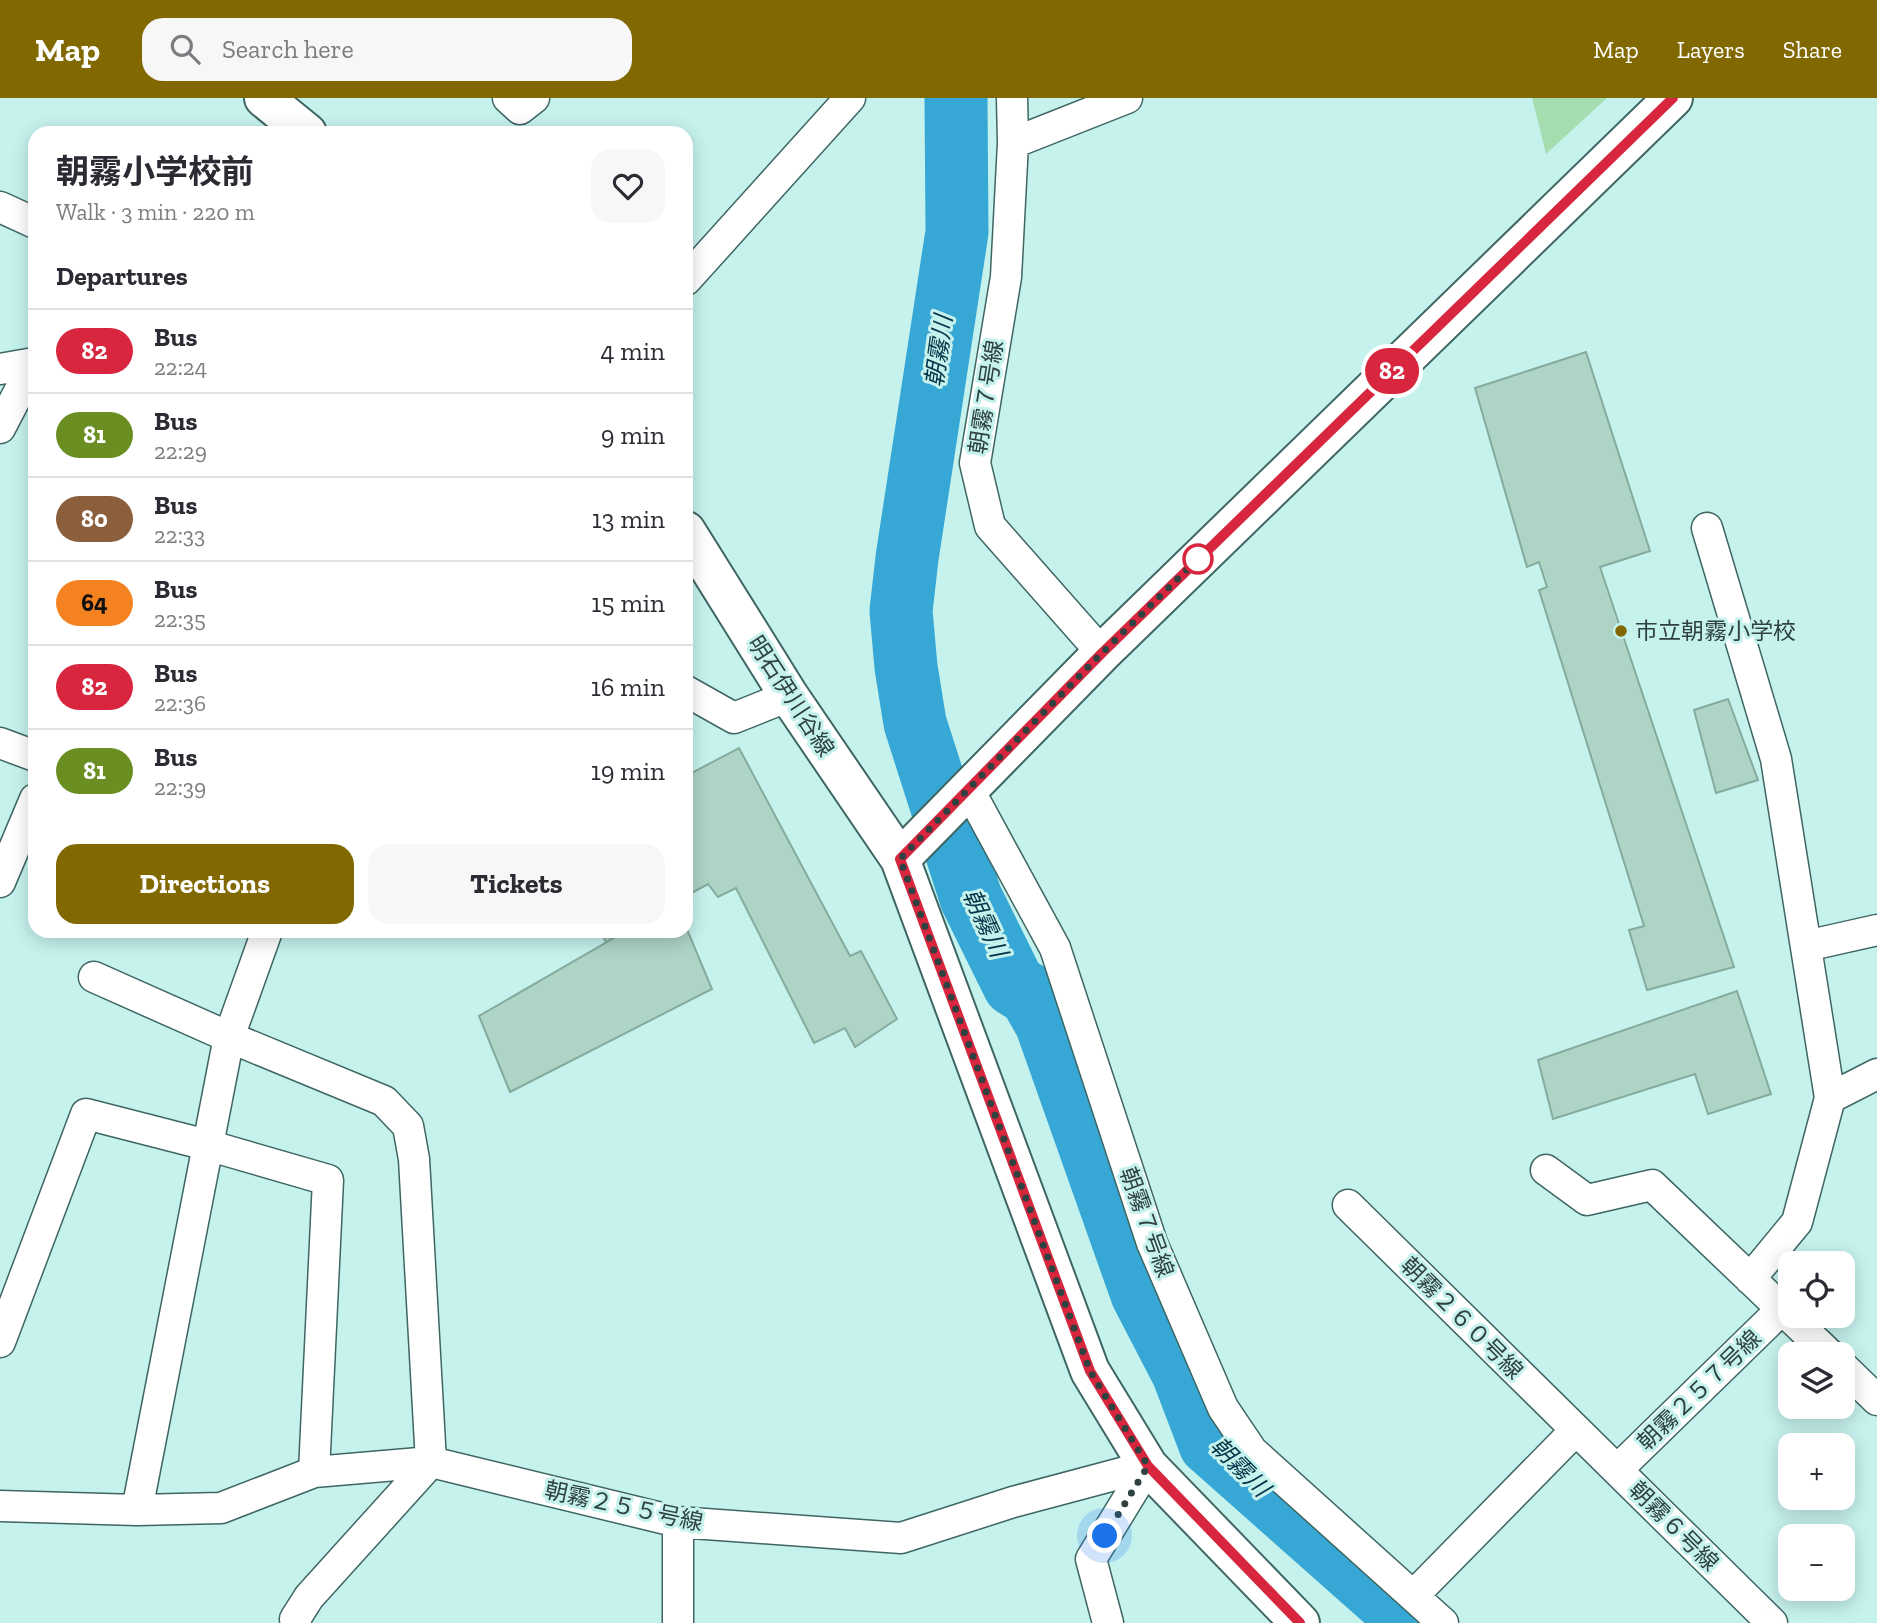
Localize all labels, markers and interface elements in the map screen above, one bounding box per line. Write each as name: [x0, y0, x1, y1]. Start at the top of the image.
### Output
search box: [142, 18, 632, 81]
text: Map: [35, 30, 100, 69]
icon: search: [166, 30, 204, 68]
text: Search here: [222, 33, 354, 65]
text: Map: [1593, 35, 1639, 64]
text: Layers: [1677, 35, 1745, 64]
text: Share: [1783, 35, 1842, 64]
button: heart: [591, 149, 665, 223]
text: 朝霧小学校前: [56, 152, 254, 191]
text: Walk · 3 min · 220 m: [56, 198, 255, 226]
text: Departures: [56, 260, 188, 292]
water label: 朝霧川: [919, 310, 958, 389]
text: Bus: [154, 321, 197, 353]
text: 4 min: [600, 335, 665, 367]
text: 82: [82, 336, 107, 365]
street label: 朝霧７号線: [963, 338, 1009, 456]
line badge: 82: [1360, 348, 1424, 394]
text: 22:24: [154, 353, 207, 381]
text: 82: [1379, 356, 1405, 385]
text: Bus: [154, 405, 197, 437]
text: 9 min: [601, 419, 665, 451]
text: 81: [83, 420, 106, 449]
text: 22:29: [154, 437, 207, 465]
text: Bus: [154, 489, 197, 521]
text: 13 min: [592, 503, 665, 535]
text: 80: [81, 504, 108, 533]
text: 22:33: [154, 521, 205, 549]
unlabelled marker: [1183, 544, 1213, 574]
text: Bus: [154, 573, 197, 605]
text: 15 min: [591, 587, 665, 619]
text: 64: [81, 588, 108, 617]
text: 22:35: [154, 605, 206, 633]
place label: 市立朝霧小学校: [1635, 617, 1796, 645]
marker: 市立朝霧小学校: [1613, 623, 1629, 639]
street label: 明石伊川谷線: [742, 631, 840, 761]
text: Bus: [154, 657, 197, 689]
text: 16 min: [591, 671, 665, 703]
text: 82: [82, 672, 107, 701]
text: 22:36: [154, 689, 206, 717]
text: Bus: [154, 741, 197, 773]
text: 19 min: [591, 755, 665, 787]
text: 81: [83, 756, 106, 785]
text: 22:39: [154, 773, 206, 801]
button: Directions: [56, 844, 354, 924]
button: Tickets: [368, 844, 665, 924]
water label: 朝霧川: [957, 884, 1015, 964]
street label: 朝霧７号線: [1114, 1163, 1180, 1281]
street label: 朝霧２６０号線: [1395, 1251, 1529, 1385]
map controls: [1778, 1251, 1855, 1601]
button: locate: [1778, 1251, 1855, 1328]
street label: 朝霧２５７号線: [1631, 1324, 1767, 1456]
button: layers: [1778, 1342, 1855, 1419]
water label: 朝霧川: [1205, 1431, 1278, 1504]
button: +: [1778, 1433, 1855, 1510]
street label: 朝霧６号線: [1623, 1475, 1725, 1577]
street label: 朝霧２５５号線: [542, 1476, 706, 1536]
your location: [1087, 1518, 1122, 1553]
button: −: [1778, 1524, 1855, 1601]

